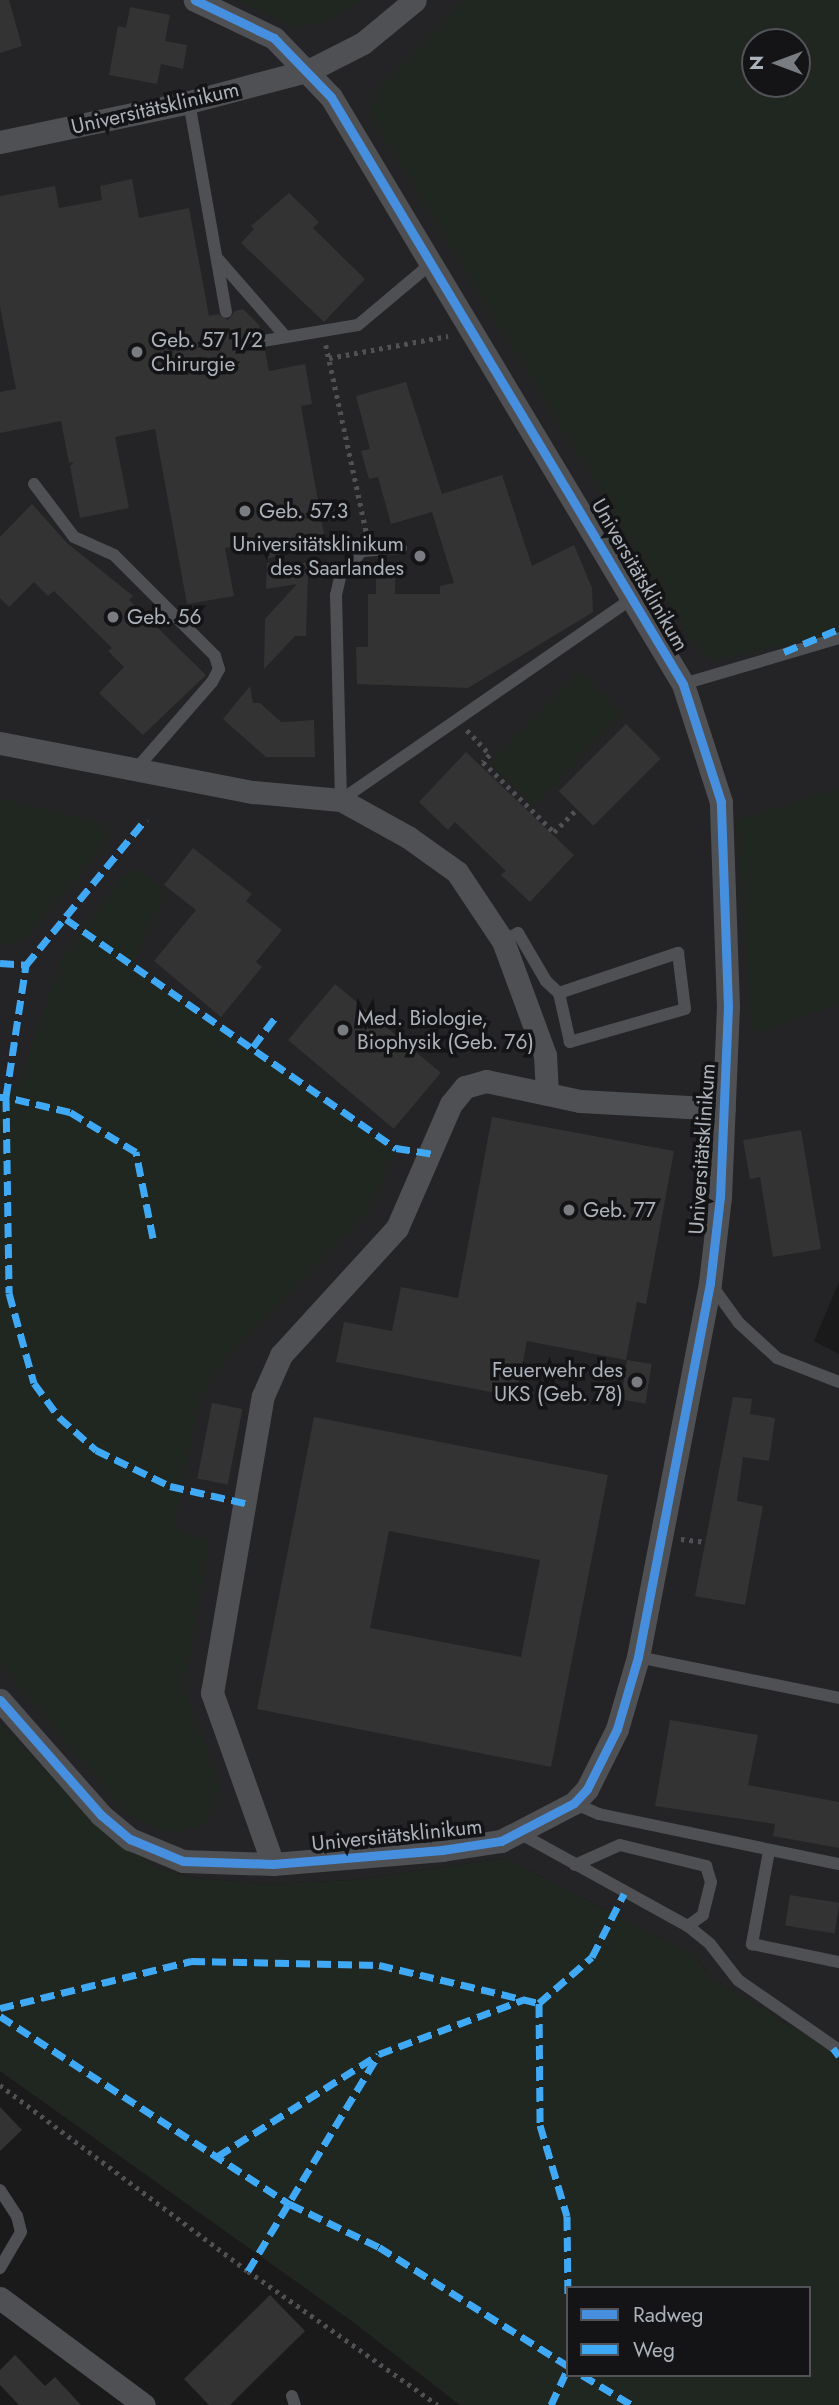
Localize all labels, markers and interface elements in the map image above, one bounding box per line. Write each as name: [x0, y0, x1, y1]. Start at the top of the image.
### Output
north arrow: [741, 28, 811, 98]
text: N: [743, 55, 770, 71]
street label: Universitätsklinikum: [69, 76, 241, 140]
place label: Geb. 57 1/2 Chirurgie: [151, 327, 263, 377]
marker: Geb. 57 1/2 Chirurgie: [129, 344, 145, 360]
street label: Universitätsklinikum: [586, 494, 694, 656]
place label: Geb. 57.3: [259, 498, 348, 524]
marker: Geb. 57.3: [237, 503, 253, 519]
place label: Universitätsklinikum des Saarlandes: [232, 531, 404, 581]
marker: Universitätsklinikum des Saarlandes: [410, 546, 430, 566]
place label: Geb. 56: [127, 604, 202, 630]
marker: Geb. 56: [105, 609, 121, 625]
place label: Med. Biologie, Biophysik (Geb. 76): [357, 1005, 534, 1055]
marker: Med. Biologie, Biophysik (Geb. 76): [335, 1022, 351, 1038]
street label: Universitätsklinikum: [683, 1062, 721, 1236]
place label: Geb. 77: [583, 1197, 656, 1223]
marker: Geb. 77: [561, 1202, 577, 1218]
place label: Feuerwehr des UKS (Geb. 78): [492, 1357, 623, 1407]
marker: Feuerwehr des UKS (Geb. 78): [629, 1374, 645, 1390]
street label: Universitätsklinikum: [310, 1813, 484, 1857]
legend: [566, 2286, 811, 2377]
text: Radweg: [633, 2300, 704, 2330]
text: Weg: [633, 2335, 675, 2365]

